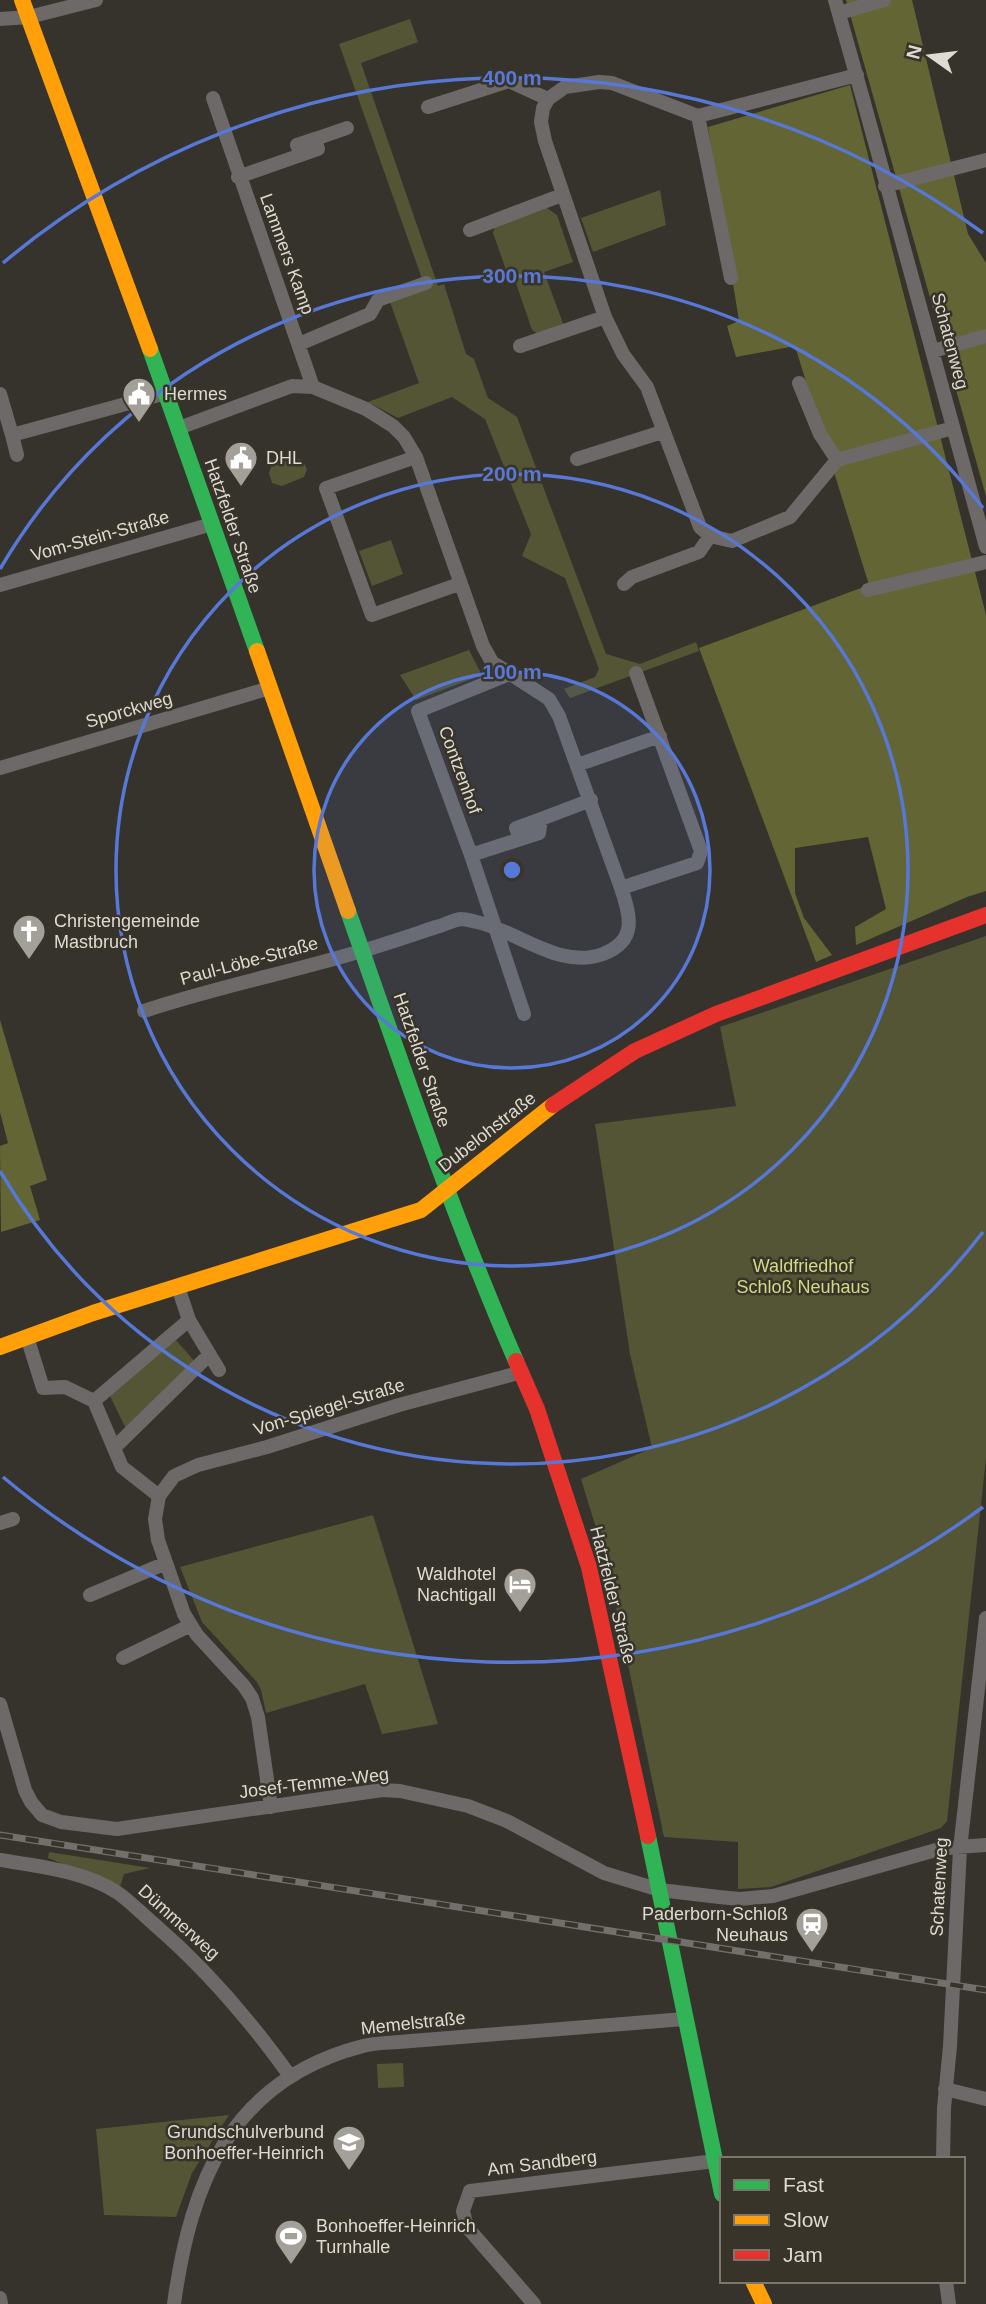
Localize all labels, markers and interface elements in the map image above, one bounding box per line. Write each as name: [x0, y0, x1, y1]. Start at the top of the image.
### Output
north arrow: [895, 21, 965, 91]
text: N: [902, 43, 926, 61]
text: 400 m: [482, 66, 542, 89]
street label: Lammers Kamp: [256, 191, 318, 317]
text: 300 m: [482, 264, 542, 287]
street label: Schatenweg: [928, 291, 972, 391]
public building icon: Hermes: [120, 375, 158, 424]
place label: Hermes: [164, 384, 227, 404]
public building icon: DHL: [222, 439, 260, 488]
place label: DHL: [266, 448, 302, 468]
street label: Hatzfelder Straße: [201, 456, 265, 596]
text: 200 m: [482, 462, 542, 485]
street label: Vom-Stein-Straße: [28, 507, 172, 565]
text: 100 m: [482, 660, 542, 683]
street label: Sporckweg: [83, 688, 175, 732]
street label: Contzenhof: [435, 723, 485, 818]
centre of rings: [500, 858, 524, 882]
place label: Christengemeinde Mastbruch: [54, 911, 200, 952]
church icon: Christengemeinde Mastbruch: [10, 912, 48, 961]
street label: Paul-Löbe-Straße: [178, 933, 320, 989]
street label: Hatzfelder Straße: [390, 990, 454, 1130]
street label: Dubelohstraße: [434, 1088, 540, 1176]
park label: Waldfriedhof Schloß Neuhaus: [736, 1256, 870, 1297]
street label: Von-Spiegel-Straße: [251, 1374, 407, 1440]
street label: Hatzfelder Straße: [586, 1524, 640, 1666]
place label: Waldhotel Nachtigall: [417, 1564, 496, 1605]
hotel icon: Waldhotel Nachtigall: [501, 1565, 539, 1614]
street label: Josef-Temme-Weg: [238, 1764, 390, 1802]
street label: Schatenweg: [926, 1837, 952, 1937]
street label: Dümmerweg: [134, 1880, 224, 1964]
place label: Paderborn-Schloß Neuhaus: [642, 1904, 788, 1945]
station icon: Paderborn-Schloß Neuhaus: [793, 1905, 831, 1954]
street label: Memelstraße: [360, 2008, 466, 2038]
place label: Grundschulverbund Bonhoeffer-Heinrich: [164, 2122, 324, 2163]
school or university icon: Grundschulverbund Bonhoeffer-Heinrich: [330, 2123, 368, 2172]
street label: Am Sandberg: [486, 2146, 598, 2180]
legend: [720, 2157, 965, 2283]
text: Fast: [783, 2173, 824, 2196]
text: Slow: [783, 2208, 829, 2231]
place label: Bonhoeffer-Heinrich Turnhalle: [316, 2216, 476, 2257]
sports icon: Bonhoeffer-Heinrich Turnhalle: [272, 2217, 310, 2266]
text: Jam: [783, 2243, 823, 2266]

